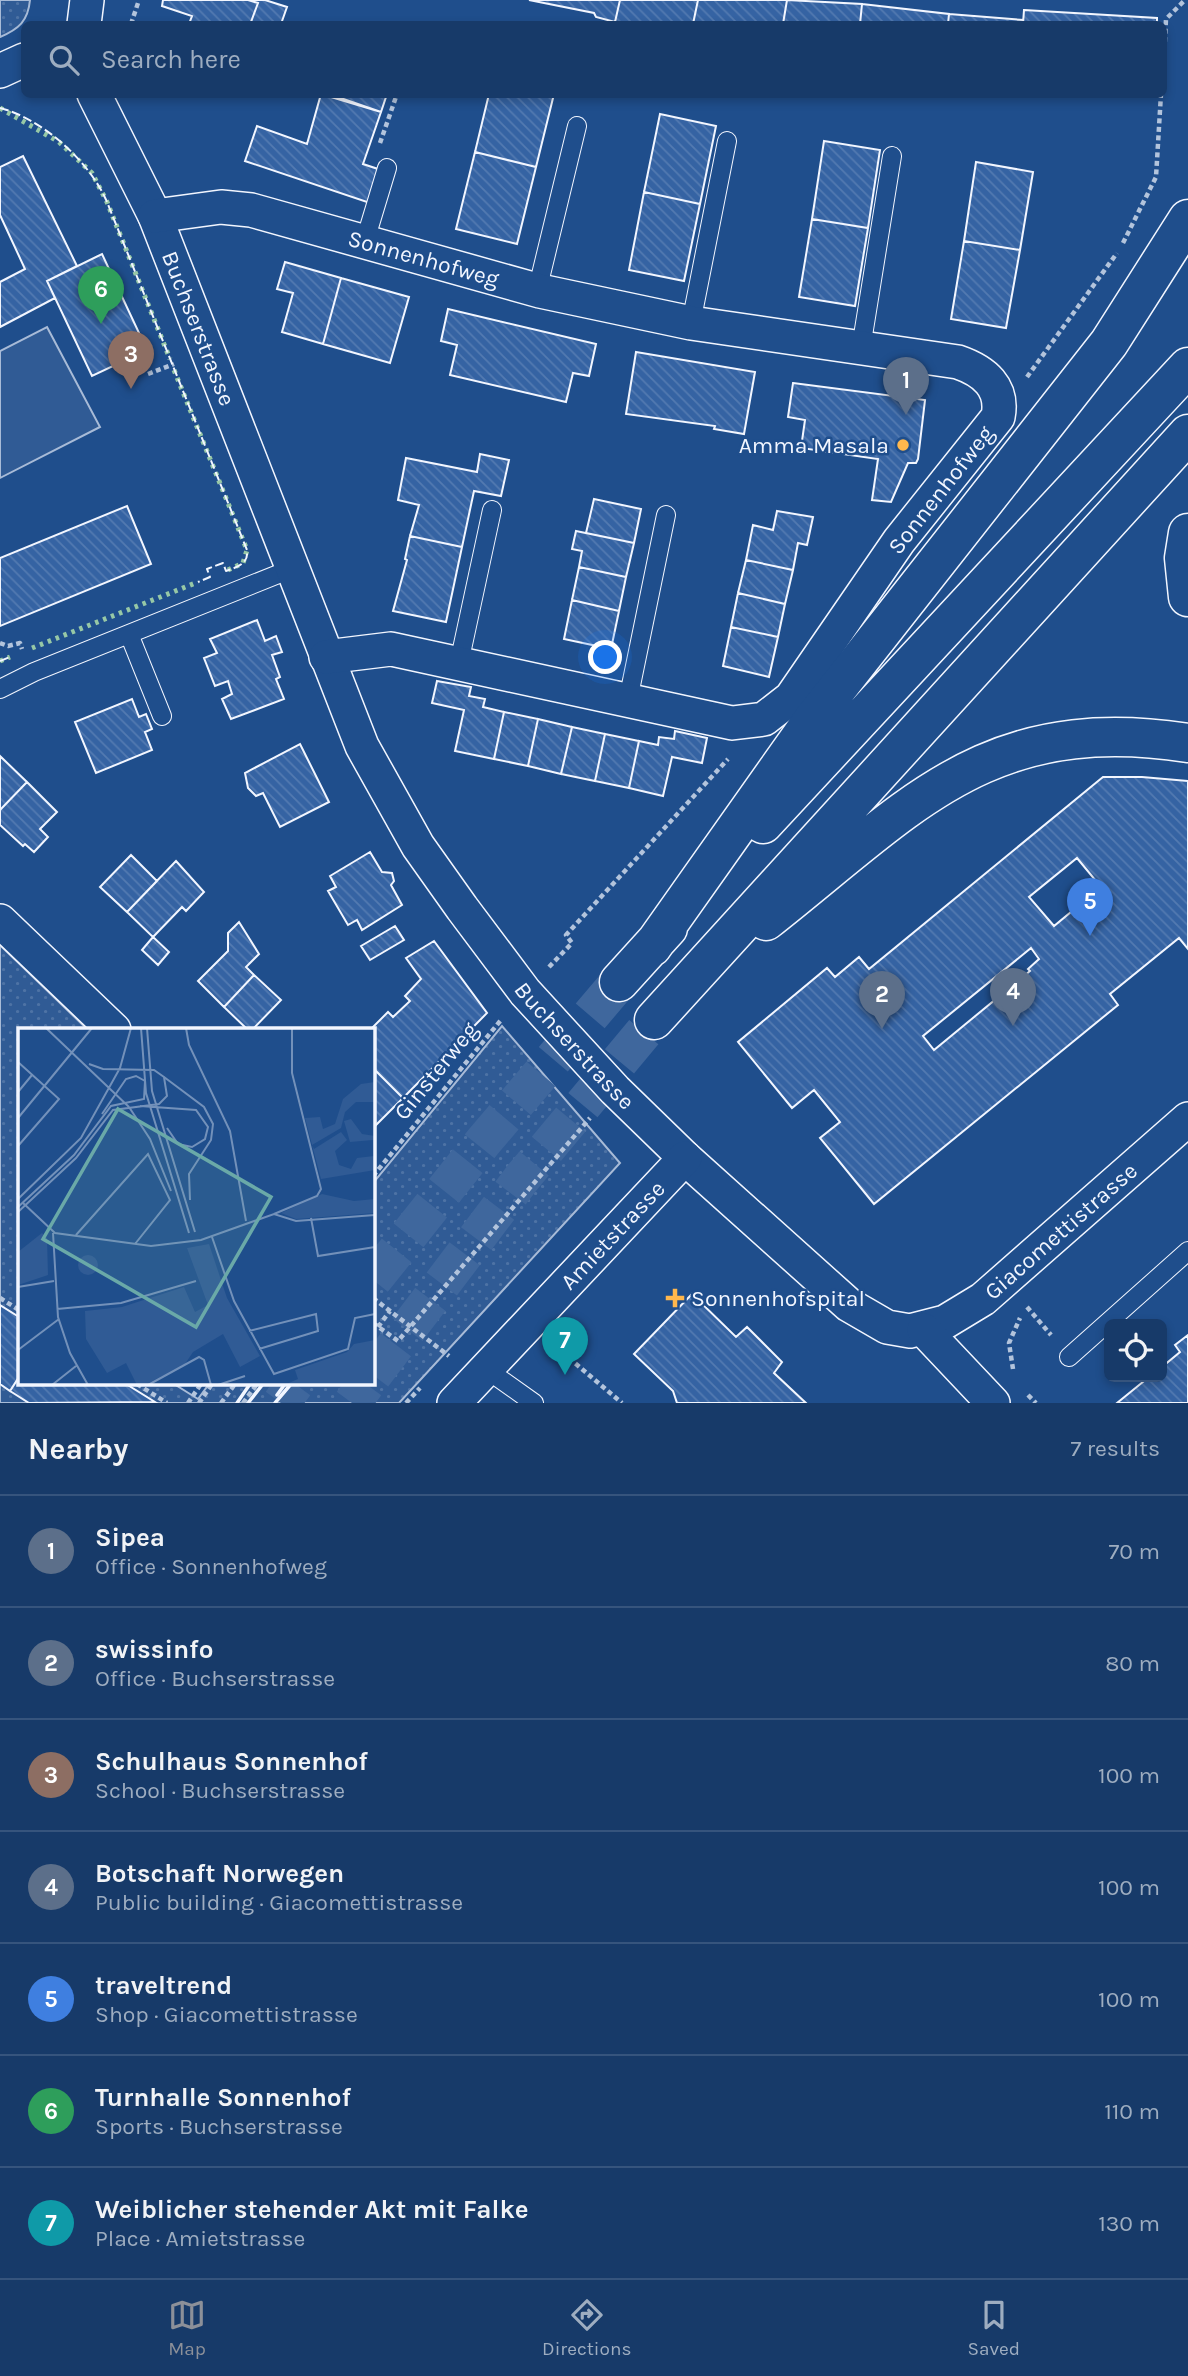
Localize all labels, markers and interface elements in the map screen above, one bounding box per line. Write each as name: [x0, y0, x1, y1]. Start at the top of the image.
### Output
search box: [21, 21, 1167, 98]
icon: search: [45, 41, 83, 79]
text: Search here: [101, 44, 241, 75]
street label: Sonnenhofweg: [345, 224, 502, 292]
street label: Buchserstrasse: [156, 247, 241, 410]
pin: 6: [78, 266, 124, 324]
pin: 3: [108, 331, 154, 389]
pin: 1: [883, 357, 929, 415]
street label: Sonnenhofweg: [882, 420, 1000, 560]
place label: Amma Masala: [739, 432, 889, 459]
marker: Amma Masala: [895, 437, 911, 453]
your location: [588, 640, 622, 674]
pin: 5: [1067, 878, 1113, 936]
pin: 4: [990, 968, 1036, 1026]
pin: 2: [859, 971, 905, 1029]
street label: Buchserstrasse: [509, 977, 640, 1115]
street label: Ginsterweg: [388, 1017, 484, 1125]
inset map: [18, 1028, 374, 1386]
street label: Giacomettistrasse: [979, 1157, 1142, 1305]
street label: Amietstrasse: [555, 1175, 670, 1295]
place label: Sonnenhofspital: [691, 1285, 865, 1312]
marker: Sonnenhofspital: [665, 1288, 685, 1308]
pin: 7: [542, 1317, 588, 1375]
map controls: [1104, 1319, 1167, 1382]
button: locate: [1104, 1319, 1167, 1382]
text: Nearby: [28, 1431, 128, 1467]
text: 7 results: [1070, 1435, 1160, 1462]
text: Sipea: [95, 1522, 165, 1553]
text: 1: [47, 1538, 55, 1565]
text: 70 m: [1109, 1538, 1160, 1565]
text: Office · Sonnenhofweg: [95, 1553, 327, 1580]
text: swissinfo: [95, 1634, 213, 1665]
text: 2: [44, 1650, 58, 1677]
text: 80 m: [1105, 1650, 1160, 1677]
text: Office · Buchserstrasse: [95, 1665, 335, 1692]
text: Schulhaus Sonnenhof: [95, 1746, 368, 1777]
text: 3: [44, 1762, 58, 1789]
text: 100 m: [1098, 1762, 1160, 1789]
text: School · Buchserstrasse: [95, 1777, 345, 1804]
text: Botschaft Norwegen: [95, 1858, 344, 1889]
text: 4: [44, 1874, 58, 1901]
text: 100 m: [1098, 1874, 1160, 1901]
text: Public building · Giacomettistrasse: [95, 1889, 463, 1916]
text: traveltrend: [95, 1970, 232, 2001]
text: 5: [44, 1986, 58, 2013]
text: 100 m: [1098, 1986, 1160, 2013]
text: Shop · Giacomettistrasse: [95, 2001, 358, 2028]
text: Turnhalle Sonnenhof: [95, 2082, 351, 2113]
text: 6: [44, 2098, 58, 2125]
text: 110 m: [1104, 2098, 1160, 2125]
text: Sports · Buchserstrasse: [95, 2113, 343, 2140]
text: Weiblicher stehender Akt mit Falke: [95, 2194, 529, 2225]
text: 7: [45, 2210, 57, 2237]
text: 130 m: [1098, 2210, 1160, 2237]
text: Place · Amietstrasse: [95, 2225, 305, 2252]
tab: Map: [168, 2296, 206, 2360]
tab: Directions: [542, 2296, 631, 2360]
tab: Saved: [967, 2296, 1020, 2360]

